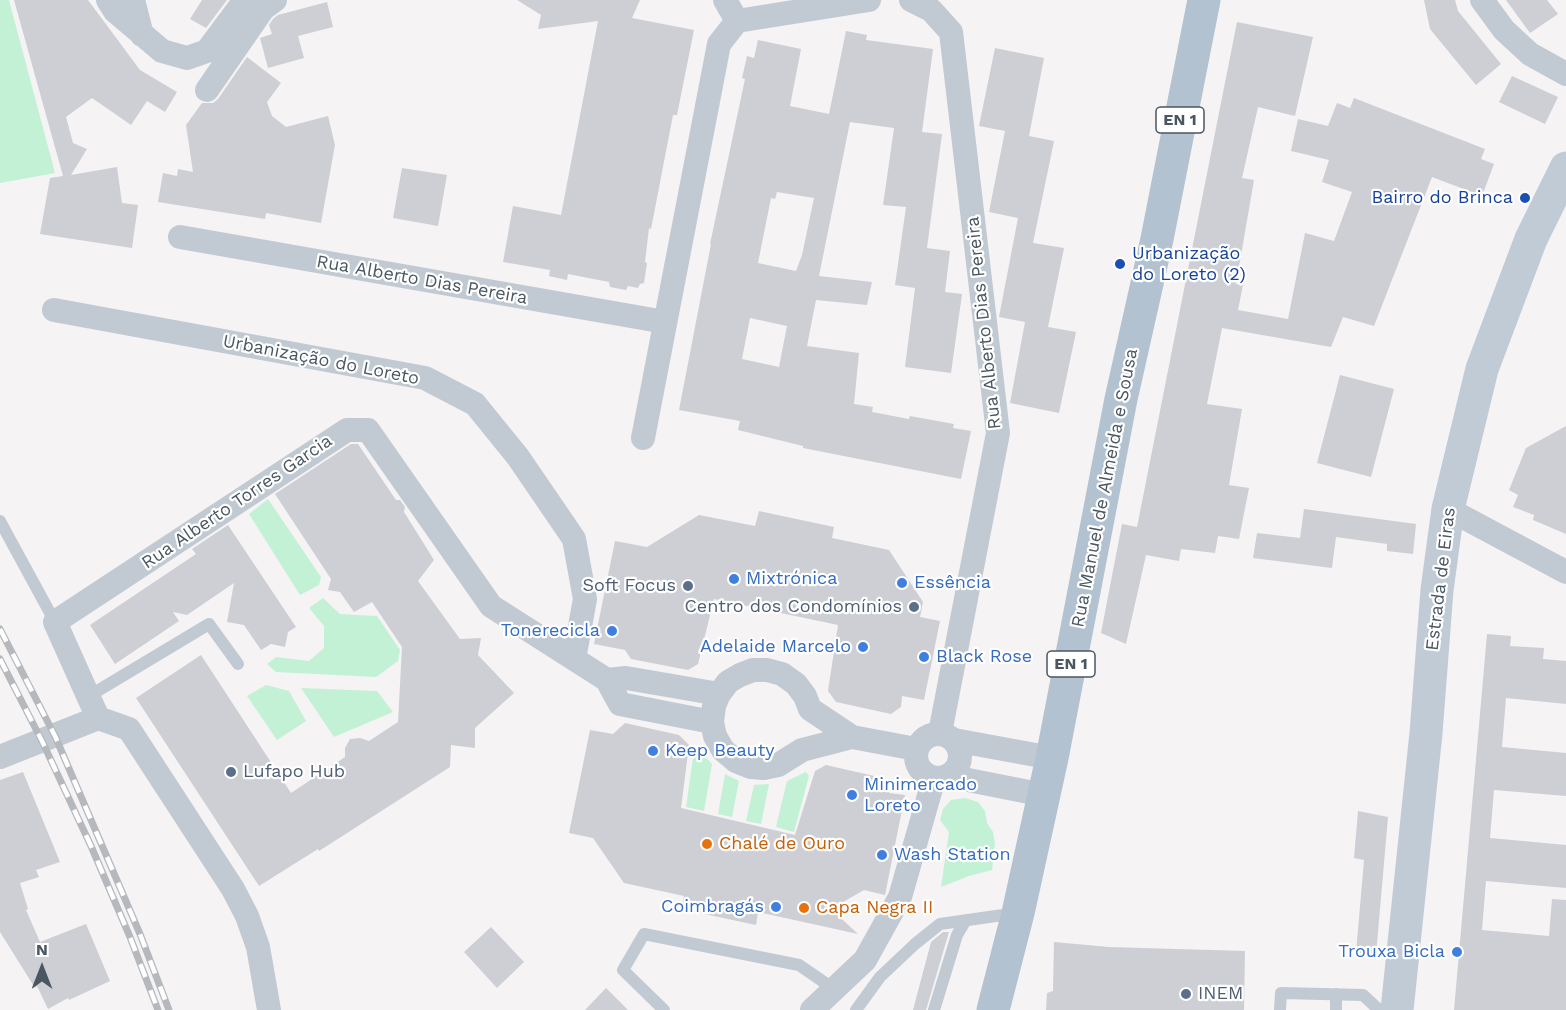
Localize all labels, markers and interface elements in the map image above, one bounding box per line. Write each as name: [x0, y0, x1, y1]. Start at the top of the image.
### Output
road number: EN 1: [1156, 107, 1204, 133]
place label: Bairro do Brinca: [1371, 187, 1513, 209]
marker: Bairro do Brinca: [1518, 191, 1532, 205]
street label: Rua Alberto Dias Pereira: [962, 216, 1006, 430]
place label: Urbanização do Loreto (2): [1132, 243, 1246, 286]
street label: Rua Alberto Dias Pereira: [315, 251, 529, 309]
marker: Urbanização do Loreto (2): [1113, 257, 1127, 271]
street label: Urbanização do Loreto: [221, 330, 421, 390]
street label: Rua Manuel de Almeida e Sousa: [1067, 347, 1143, 629]
street label: Rua Alberto Torres Garcia: [138, 430, 336, 574]
street label: Estrada de Eiras: [1421, 506, 1461, 652]
place label: Mixtrónica: [746, 568, 837, 590]
marker: Mixtrónica: [727, 572, 741, 586]
place label: Essência: [914, 572, 991, 594]
place label: Soft Focus: [583, 575, 676, 597]
marker: Essência: [895, 576, 909, 590]
marker: Soft Focus: [681, 579, 695, 593]
place label: Centro dos Condomínios: [684, 596, 902, 618]
marker: Centro dos Condomínios: [907, 600, 921, 614]
place label: Tonerecicla: [501, 620, 600, 642]
marker: Tonerecicla: [605, 624, 619, 638]
place label: Adelaide Marcelo: [700, 636, 851, 658]
marker: Adelaide Marcelo: [856, 640, 870, 654]
place label: Black Rose: [936, 646, 1032, 668]
marker: Black Rose: [917, 650, 931, 664]
road number: EN 1: [1047, 651, 1095, 677]
place label: Keep Beauty: [665, 740, 775, 762]
marker: Keep Beauty: [646, 744, 660, 758]
place label: Lufapo Hub: [243, 761, 345, 783]
marker: Lufapo Hub: [224, 765, 238, 779]
place label: Minimercado Loreto: [864, 774, 977, 816]
marker: Minimercado Loreto: [845, 788, 859, 802]
place label: Chalé de Ouro: [719, 833, 845, 855]
marker: Chalé de Ouro: [700, 837, 714, 851]
place label: Wash Station: [894, 844, 1011, 866]
marker: Wash Station: [875, 848, 889, 862]
place label: Coimbragás: [661, 896, 764, 918]
place label: Capa Negra II: [816, 897, 933, 919]
marker: Coimbragás: [769, 900, 783, 914]
marker: Capa Negra II: [797, 901, 811, 915]
north arrow: [12, 938, 72, 998]
text: N: [36, 940, 48, 959]
place label: Trouxa Bicla: [1338, 941, 1445, 963]
marker: Trouxa Bicla: [1450, 945, 1464, 959]
place label: INEM: [1198, 983, 1243, 1005]
marker: INEM: [1179, 987, 1193, 1001]

